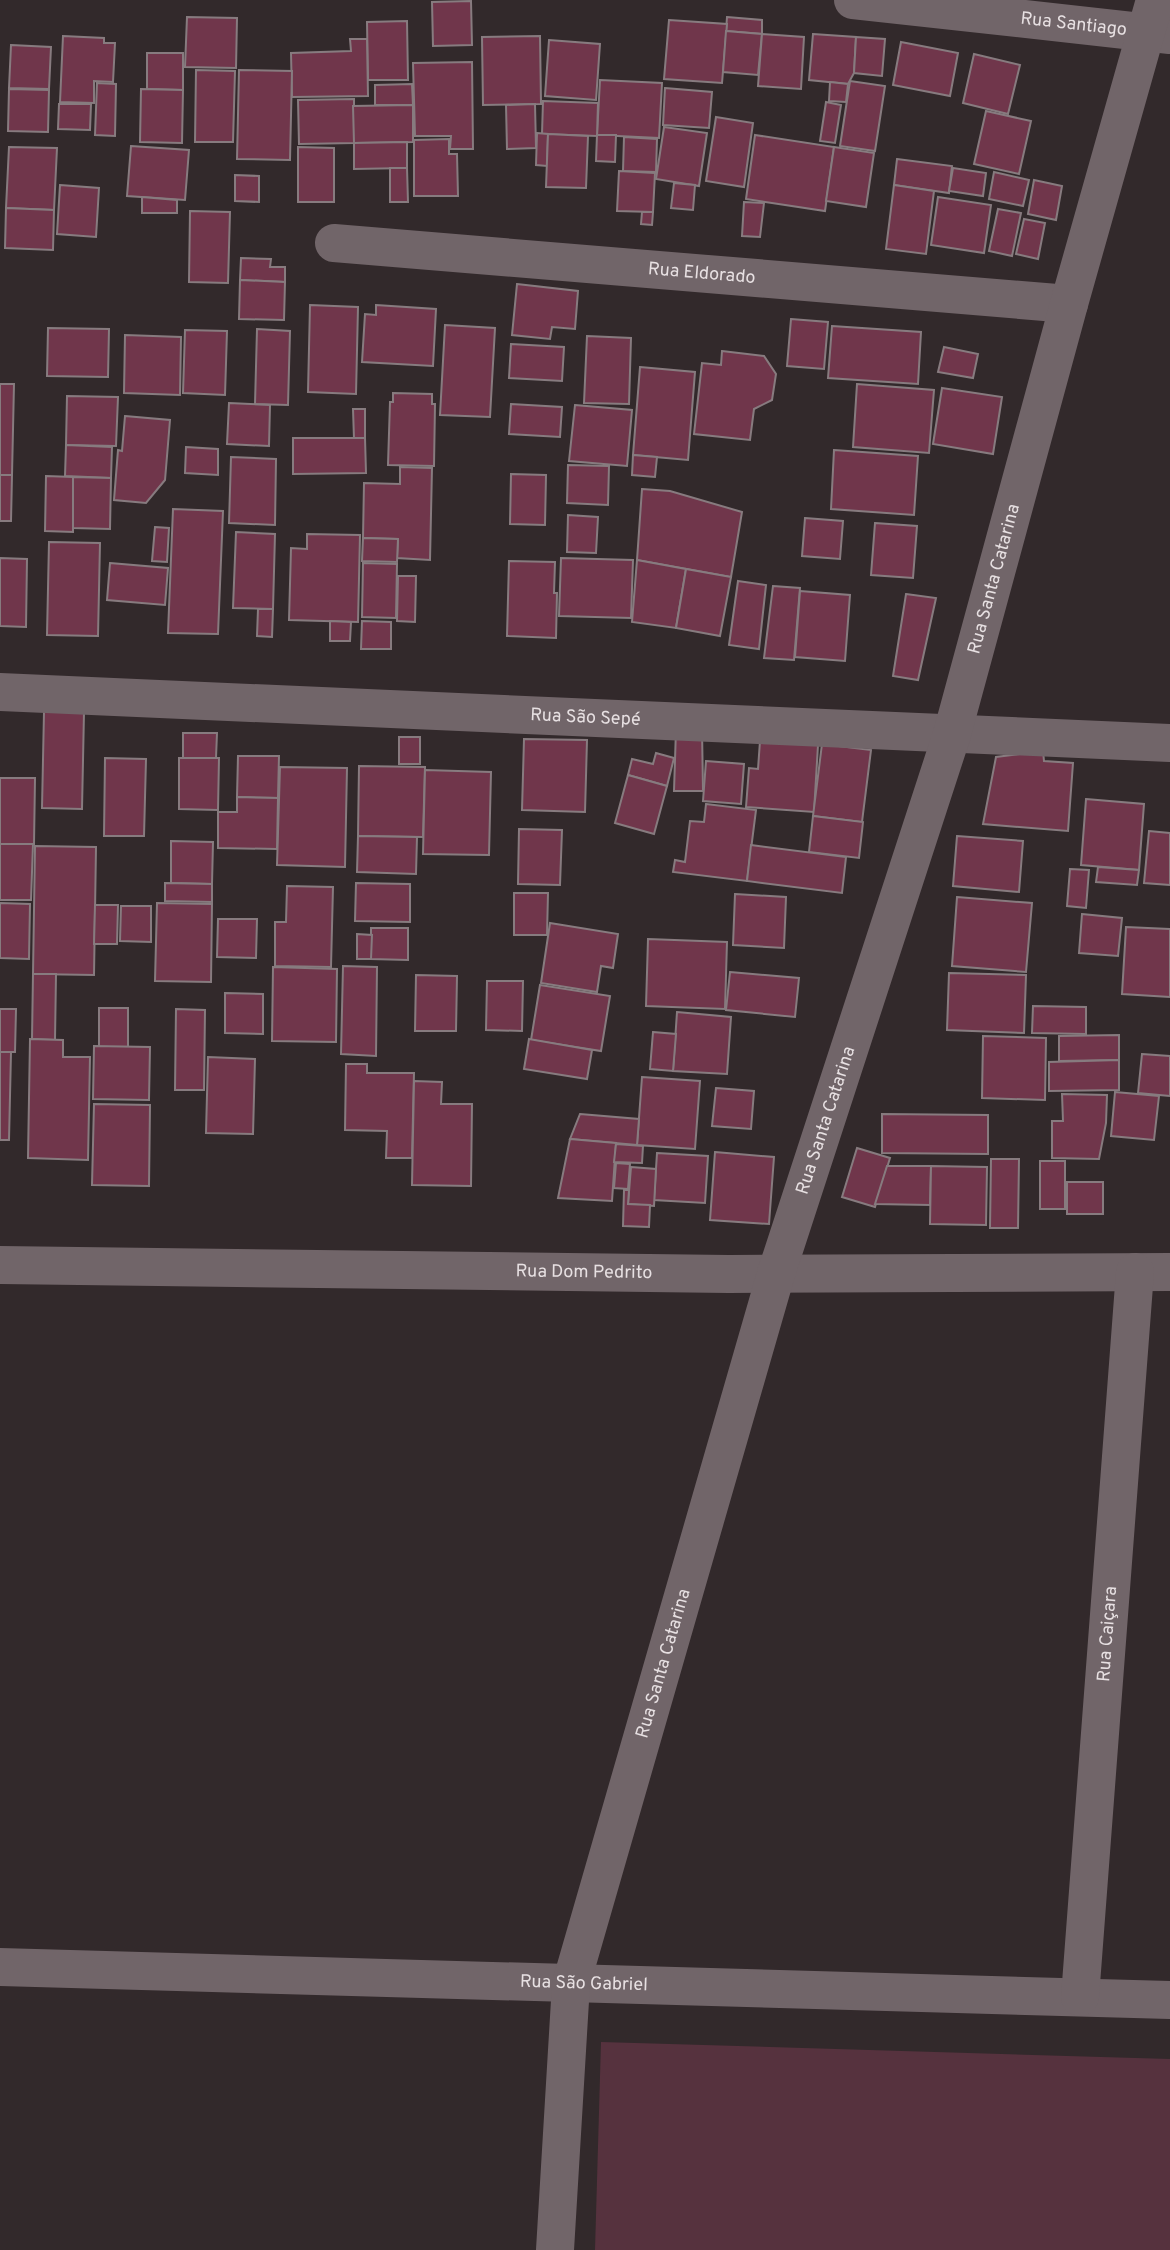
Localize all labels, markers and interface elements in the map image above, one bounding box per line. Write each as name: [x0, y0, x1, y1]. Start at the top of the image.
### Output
street label: Rua Santiago: [1019, 7, 1128, 42]
street label: Rua Eldorado: [647, 258, 756, 289]
street label: Rua Santa Catarina: [963, 501, 1026, 657]
street label: Rua São Sepé: [530, 704, 641, 731]
street label: Rua Santa Catarina: [791, 1043, 861, 1198]
street label: Rua Dom Pedrito: [515, 1260, 653, 1285]
street label: Rua Caiçara: [1092, 1585, 1123, 1683]
street label: Rua Santa Catarina: [631, 1586, 696, 1741]
street label: Rua São Gabriel: [519, 1970, 648, 1997]

